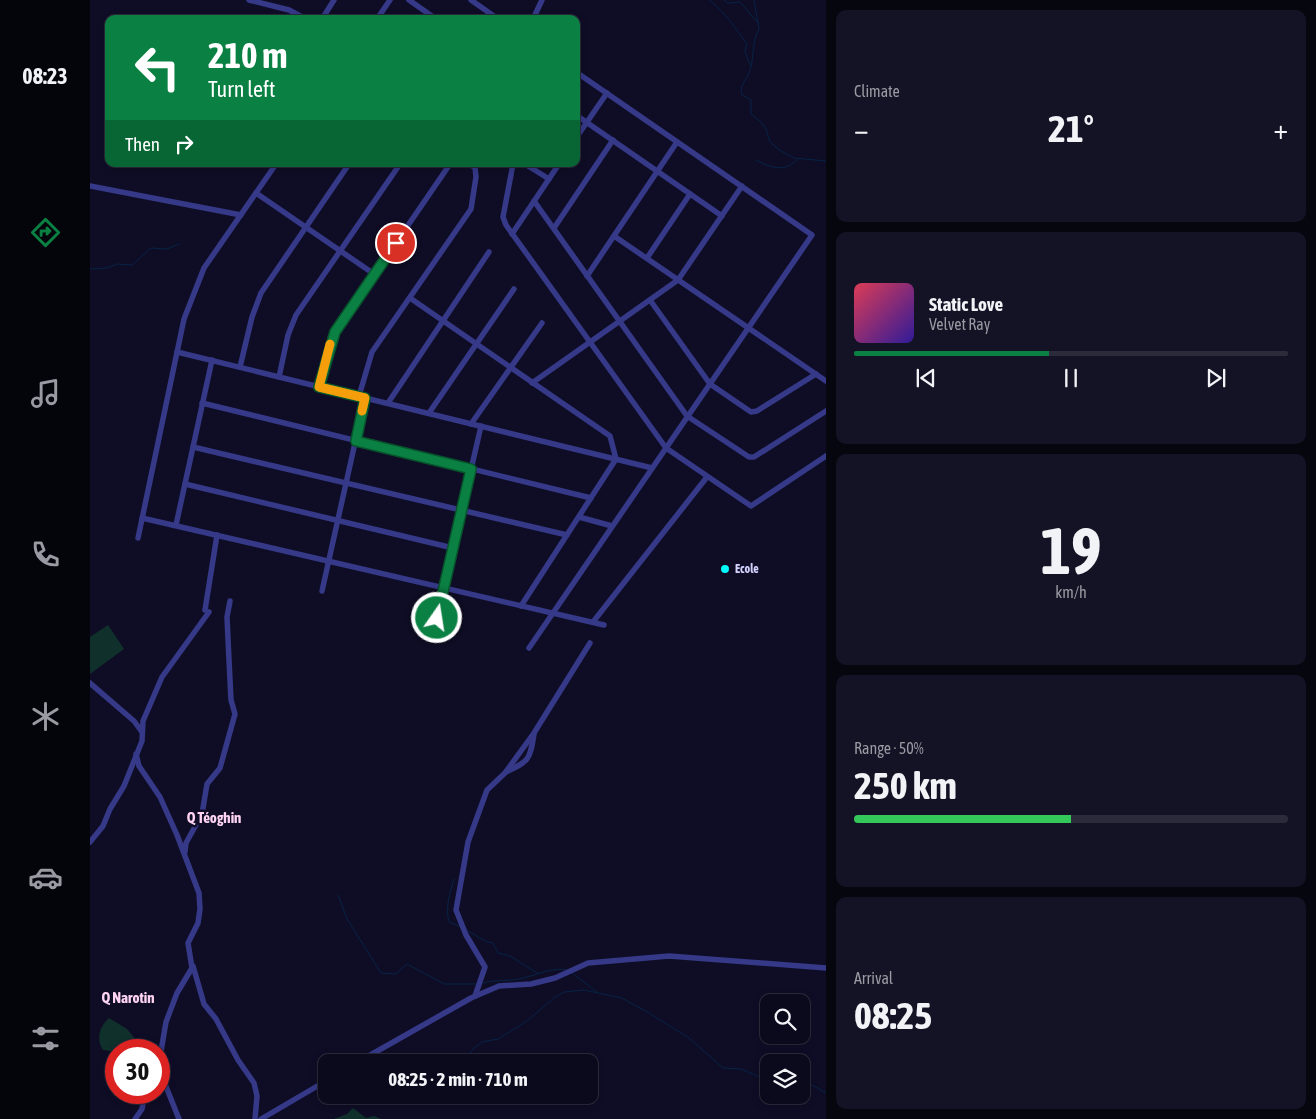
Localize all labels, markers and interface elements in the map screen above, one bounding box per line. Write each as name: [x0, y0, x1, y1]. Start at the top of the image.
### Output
icon: left: [125, 35, 190, 100]
text: 210 m: [208, 35, 287, 75]
text: 08:23: [22, 63, 68, 89]
text: Turn left: [208, 76, 275, 102]
text: Climate: [854, 82, 900, 100]
text: 21°: [1048, 107, 1094, 150]
text: −: [854, 113, 869, 145]
text: +: [1273, 113, 1288, 145]
icon: right: [170, 130, 198, 158]
text: Then: [125, 133, 160, 155]
icon: directions: [28, 215, 63, 250]
pin: [375, 222, 417, 264]
icon: arrive: [382, 229, 410, 257]
text: Static Love: [929, 293, 1003, 315]
text: Velvet Ray: [929, 315, 990, 333]
icon: previous: [912, 364, 940, 392]
icon: pause: [1057, 364, 1085, 392]
icon: next: [1202, 364, 1230, 392]
icon: music: [28, 376, 63, 411]
text: 19: [1040, 513, 1102, 588]
icon: phone: [28, 537, 63, 572]
place label: Ecole: [735, 562, 759, 576]
marker: Ecole: [719, 563, 731, 575]
text: km/h: [1055, 583, 1087, 601]
position arrow: [410, 591, 462, 643]
icon: climate: [28, 699, 63, 734]
text: Range · 50%: [854, 739, 924, 757]
text: 250 km: [854, 764, 957, 807]
district label: Q Téoghin: [187, 809, 241, 826]
icon: car: [28, 860, 63, 895]
text: Arrival: [854, 969, 893, 987]
district label: Q Narotin: [101, 989, 155, 1006]
map controls: [760, 994, 810, 1104]
button: search: [760, 994, 810, 1044]
text: 08:25: [854, 994, 932, 1037]
icon: filters: [28, 1021, 63, 1056]
speed limit sign: 30: [105, 1039, 170, 1104]
button: layers: [760, 1054, 810, 1104]
text: 08:25 · 2 min · 710 m: [388, 1068, 528, 1090]

